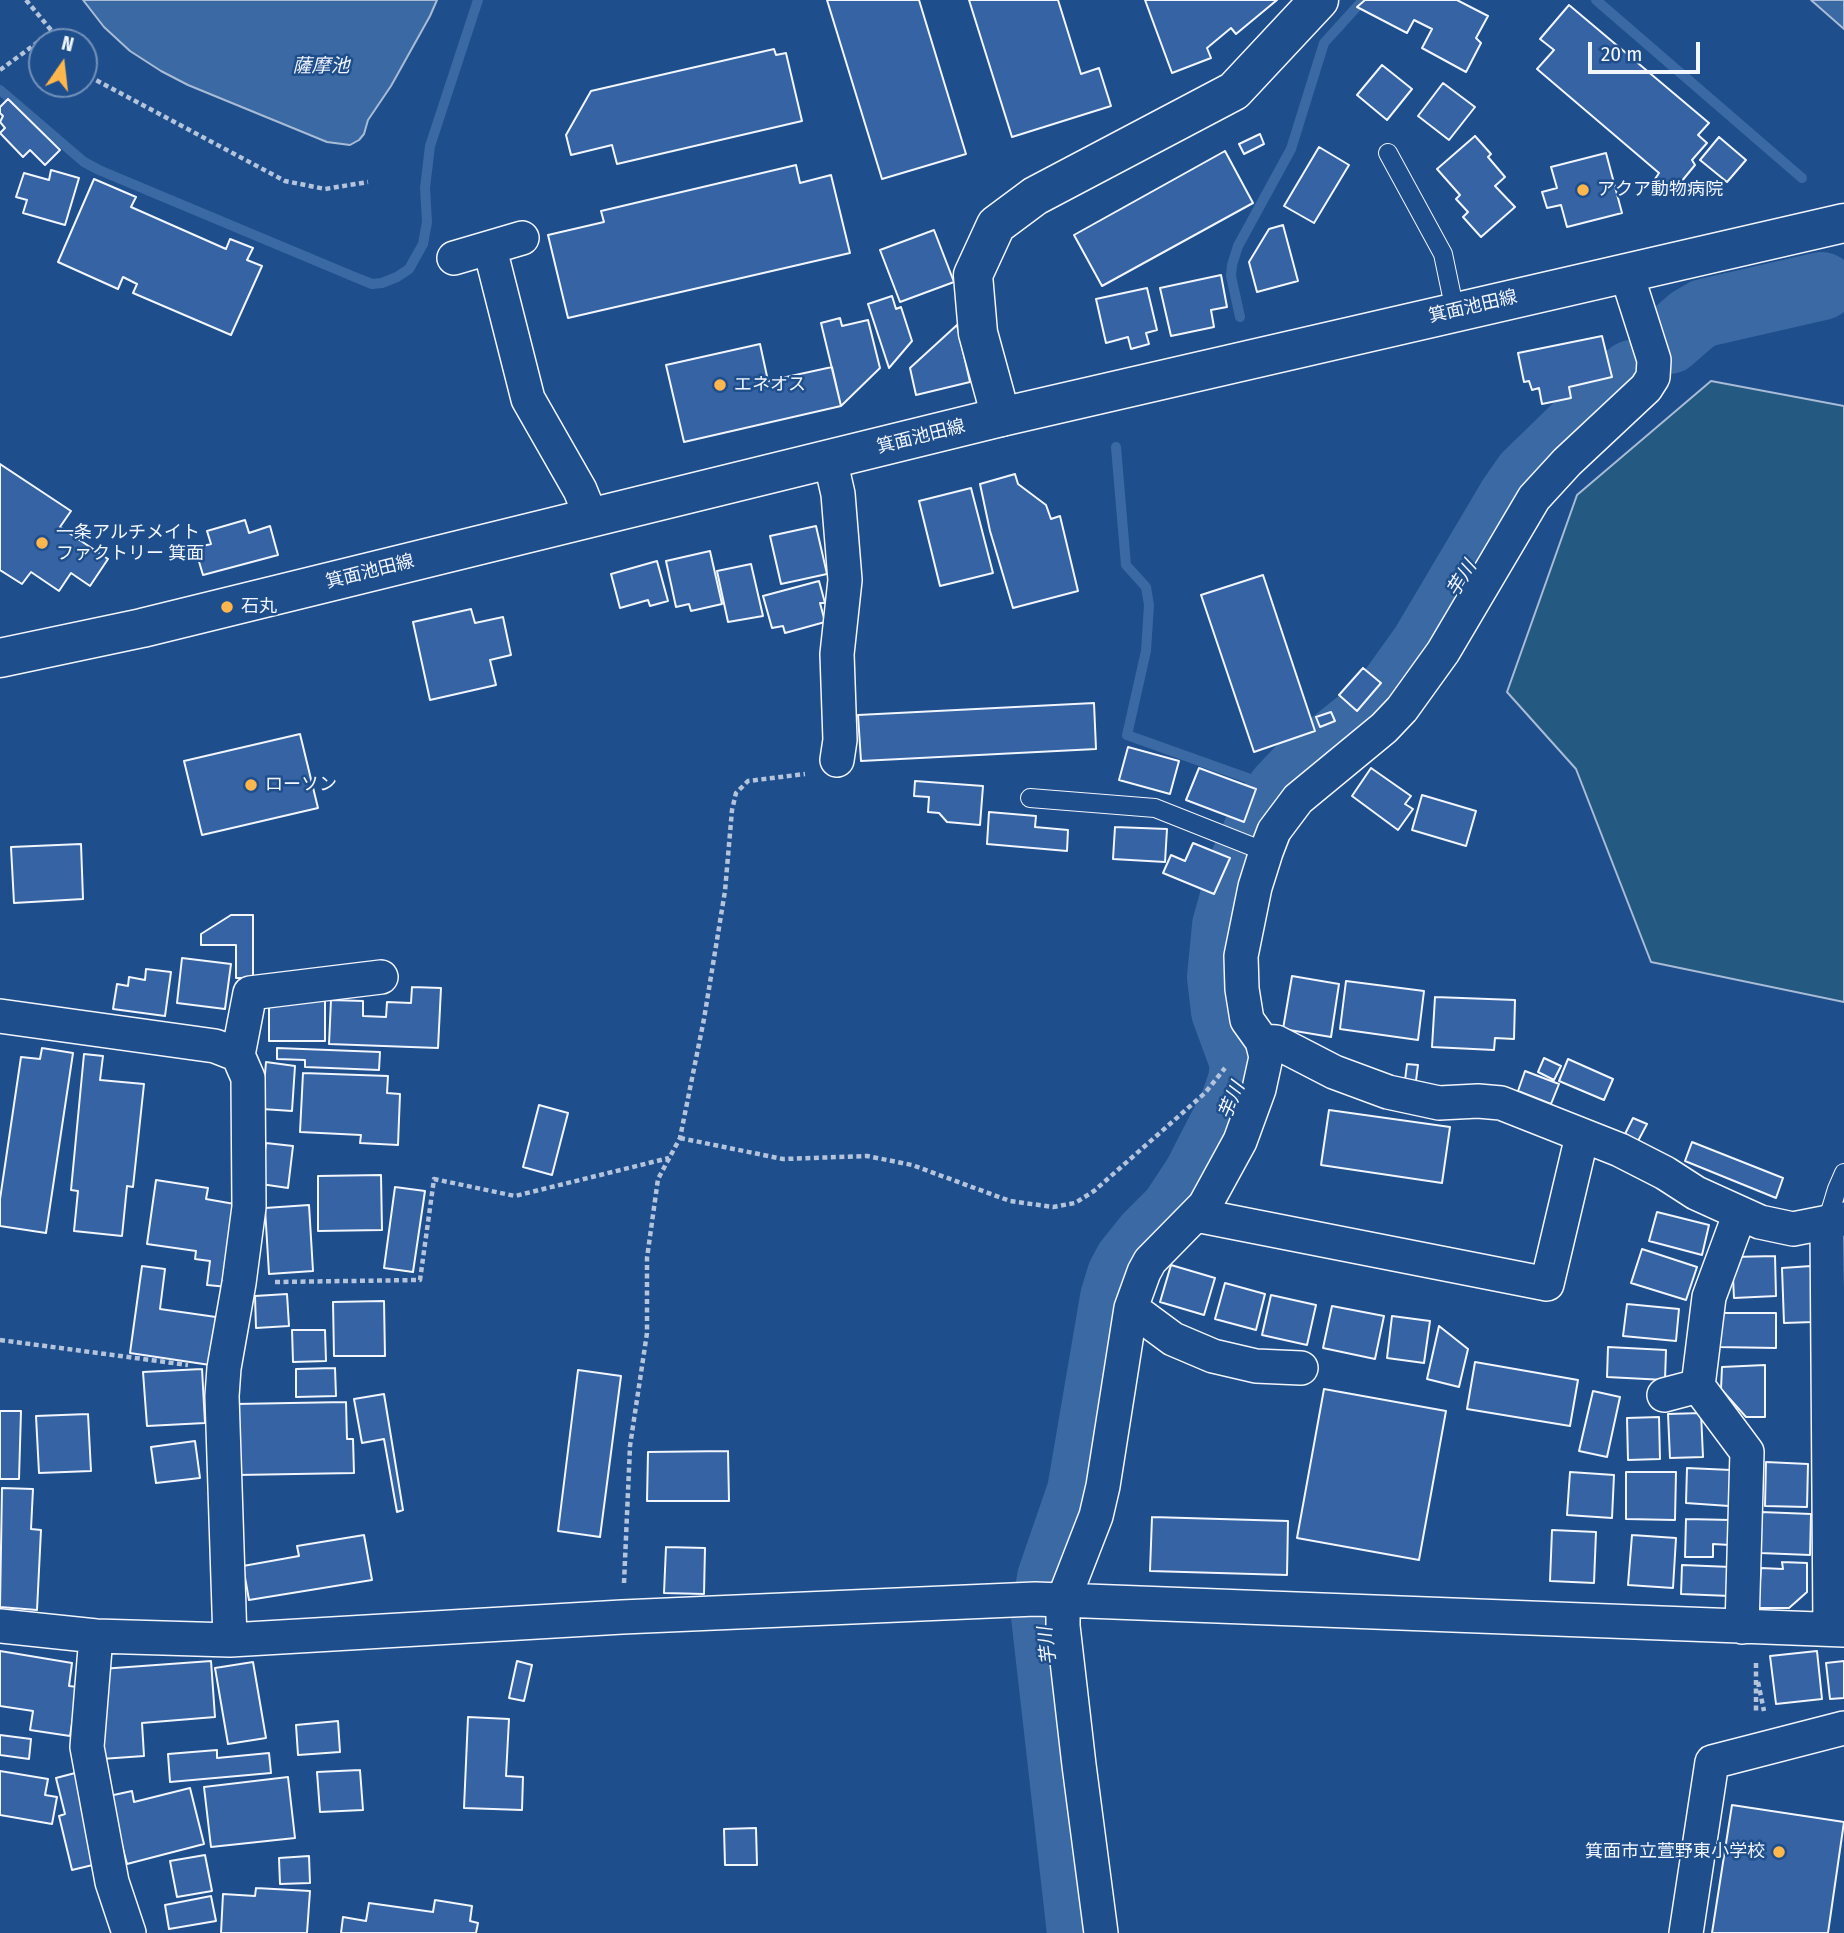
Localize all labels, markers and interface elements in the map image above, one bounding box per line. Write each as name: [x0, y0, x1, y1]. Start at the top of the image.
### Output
north arrow: [28, 28, 98, 98]
scale bar: [1592, 28, 1704, 72]
text: N: [59, 32, 76, 57]
text: 20 m: [1601, 41, 1642, 67]
water label: 薩摩池: [293, 56, 349, 78]
place label: アクア動物病院: [1597, 179, 1723, 201]
marker: アクア動物病院: [1575, 182, 1591, 198]
street label: 箕面池田線: [1427, 286, 1519, 328]
place label: エネオス: [734, 374, 806, 396]
marker: エネオス: [712, 377, 728, 393]
street label: 箕面池田線: [875, 416, 967, 458]
place label: 一条アルチメイト ファクトリー 箕面: [56, 522, 204, 564]
marker: 一条アルチメイト ファクトリー 箕面: [34, 535, 50, 551]
street label: 箕面池田線: [324, 551, 416, 593]
water label: 芋川: [1442, 557, 1482, 601]
place label: 石丸: [241, 596, 277, 618]
marker: 石丸: [219, 599, 235, 615]
place label: ローソン: [265, 774, 337, 796]
marker: ローソン: [243, 777, 259, 793]
water label: 芋川: [1214, 1079, 1250, 1123]
water label: 芋川: [1034, 1626, 1062, 1666]
place label: 箕面市立萱野東小学校: [1585, 1841, 1765, 1863]
marker: 箕面市立萱野東小学校: [1771, 1844, 1787, 1860]

